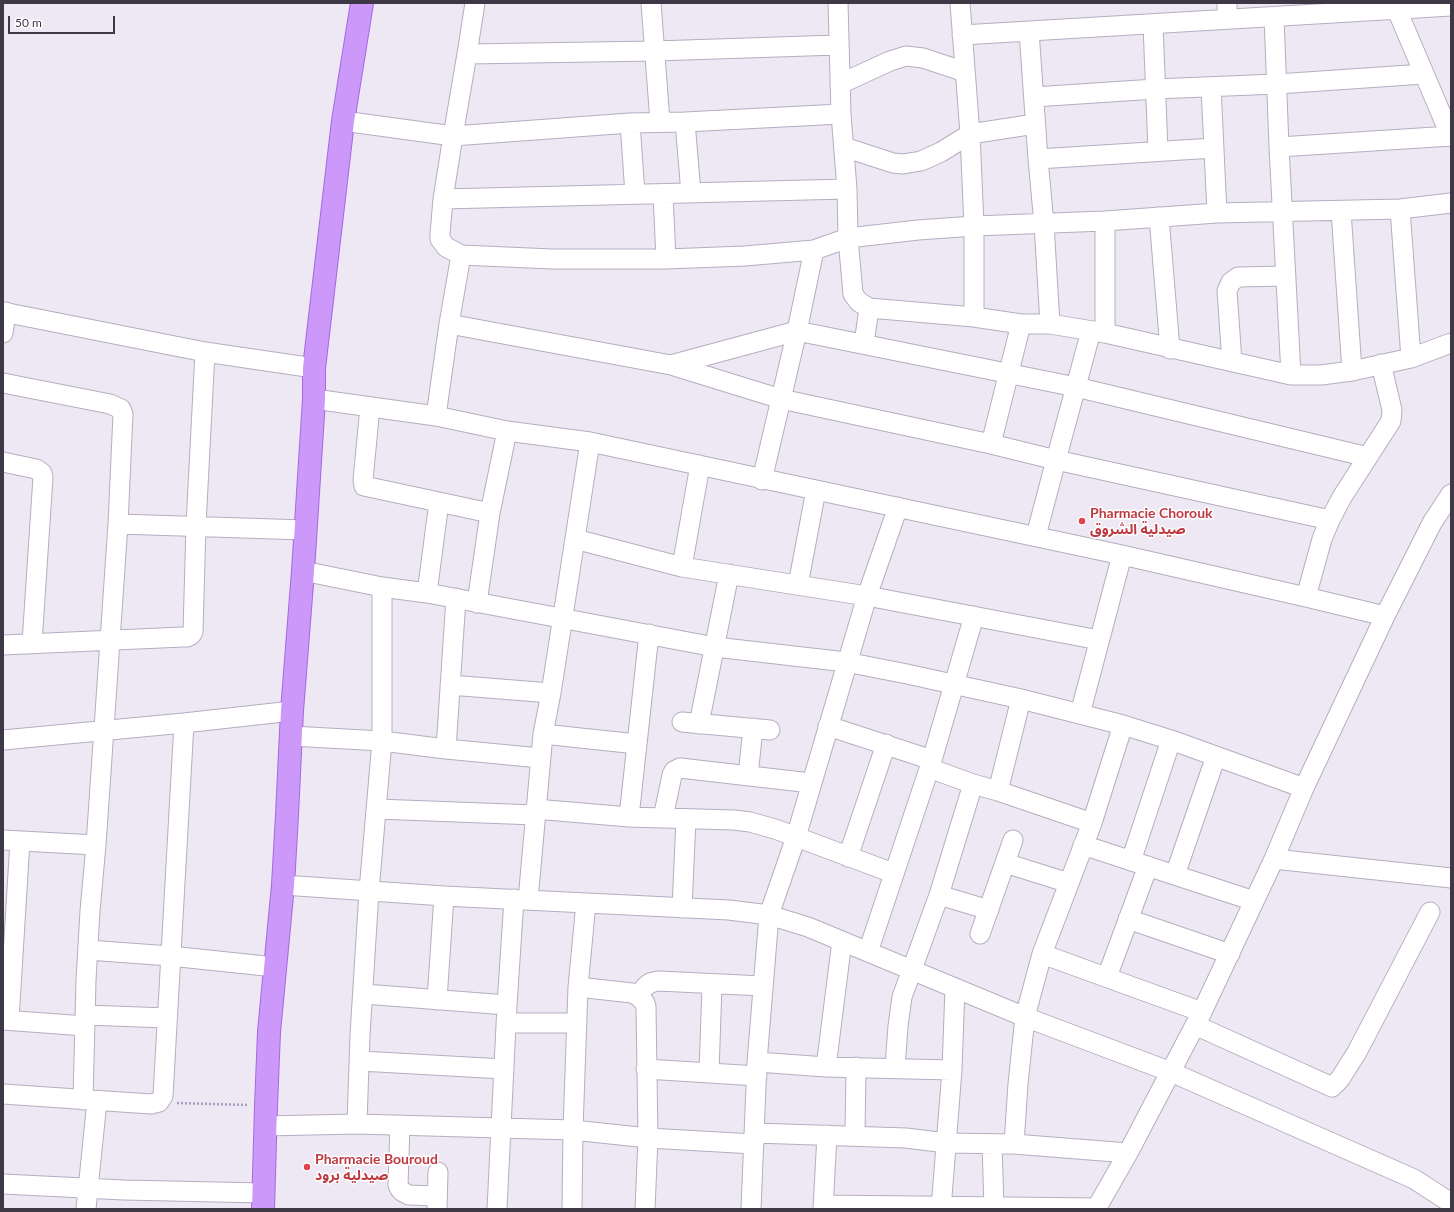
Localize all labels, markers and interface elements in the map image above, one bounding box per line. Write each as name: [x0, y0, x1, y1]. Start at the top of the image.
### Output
scale bar: [10, 8, 117, 34]
text: 50 m: [15, 15, 42, 30]
place label: Pharmacie Chorouk صيدلية الشروق: [1090, 505, 1213, 538]
marker: Pharmacie Chorouk صيدلية الشروق: [1077, 516, 1087, 526]
place label: Pharmacie Bouroud صيدلية برود: [315, 1151, 438, 1184]
marker: Pharmacie Bouroud صيدلية برود: [302, 1162, 312, 1172]

